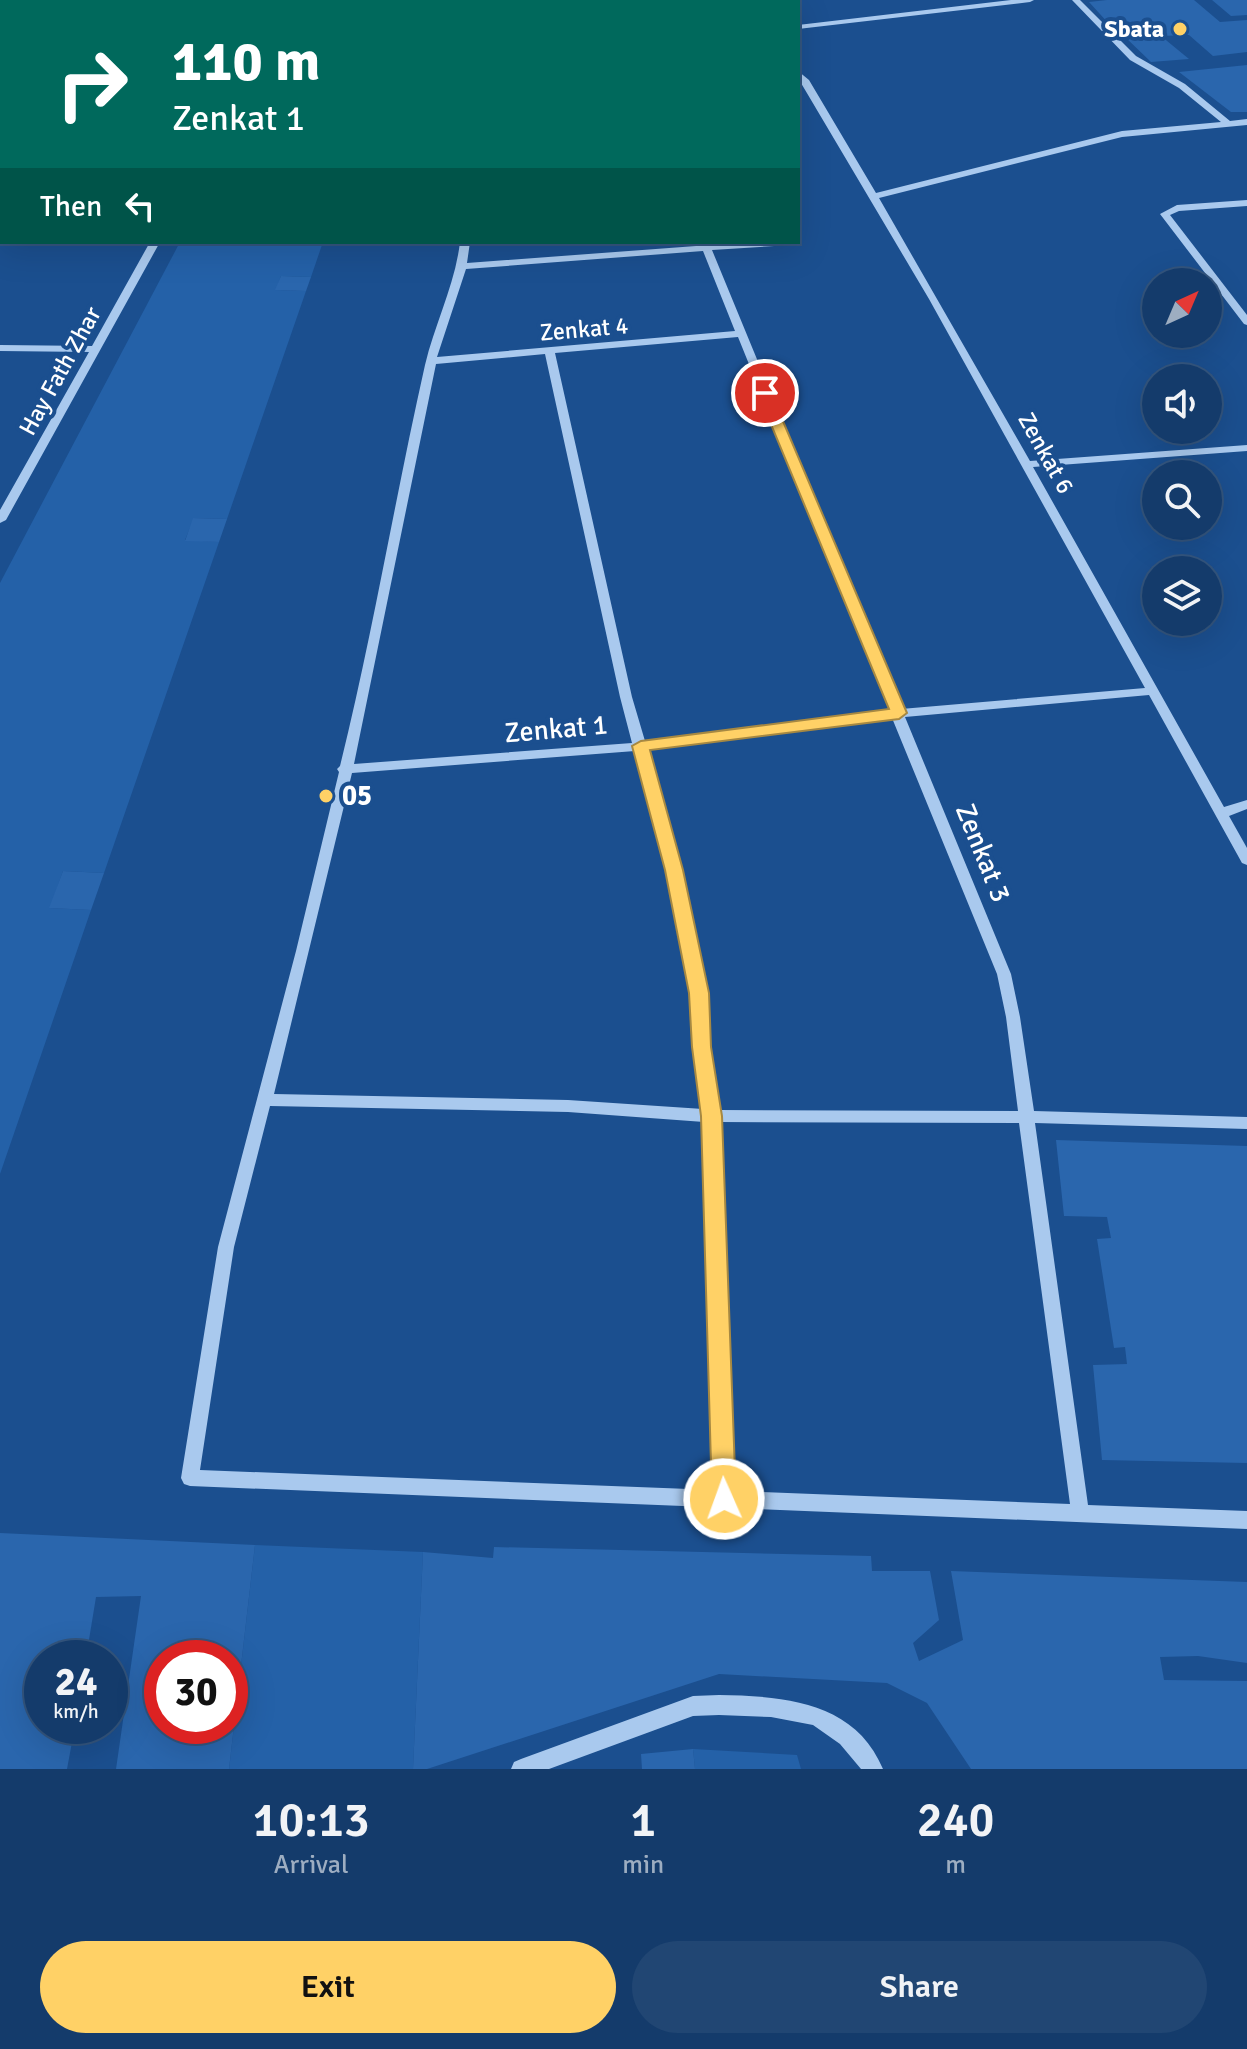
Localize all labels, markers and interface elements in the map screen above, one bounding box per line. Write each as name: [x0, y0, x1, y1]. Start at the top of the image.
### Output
place label: Sbata: [1104, 14, 1164, 44]
marker: Sbata: [1171, 20, 1189, 38]
text: 110 m: [172, 27, 320, 96]
icon: right: [40, 32, 144, 136]
text: Zenkat 1: [172, 96, 305, 141]
icon: left: [118, 184, 162, 228]
text: Then: [40, 188, 102, 225]
north arrow: [1142, 268, 1222, 348]
map controls: [1142, 268, 1222, 636]
street label: Hay Fath Zhar: [12, 301, 108, 441]
street label: Zenkat 4: [539, 310, 629, 348]
pin: [731, 359, 799, 427]
button: sound: [1142, 364, 1222, 444]
icon: arrive: [743, 371, 787, 415]
street label: Zenkat 6: [1011, 407, 1081, 499]
button: search: [1142, 460, 1222, 540]
button: layers: [1142, 556, 1222, 636]
street label: Zenkat 1: [503, 708, 609, 750]
place label: 05: [342, 779, 372, 813]
marker: 05: [317, 787, 335, 805]
street label: Zenkat 3: [948, 799, 1018, 907]
position arrow: [682, 1457, 766, 1541]
speed limit sign: 30: [144, 1640, 248, 1744]
text: 24: [54, 1657, 98, 1707]
text: km/h: [53, 1699, 99, 1724]
text: 10:13: [253, 1791, 370, 1850]
text: 1: [630, 1791, 656, 1850]
text: 240: [917, 1791, 994, 1850]
text: Arrival: [274, 1849, 349, 1881]
text: min: [622, 1849, 664, 1881]
text: m: [945, 1849, 966, 1881]
button: Exit: [40, 1941, 616, 2033]
button: Share: [632, 1941, 1207, 2033]

